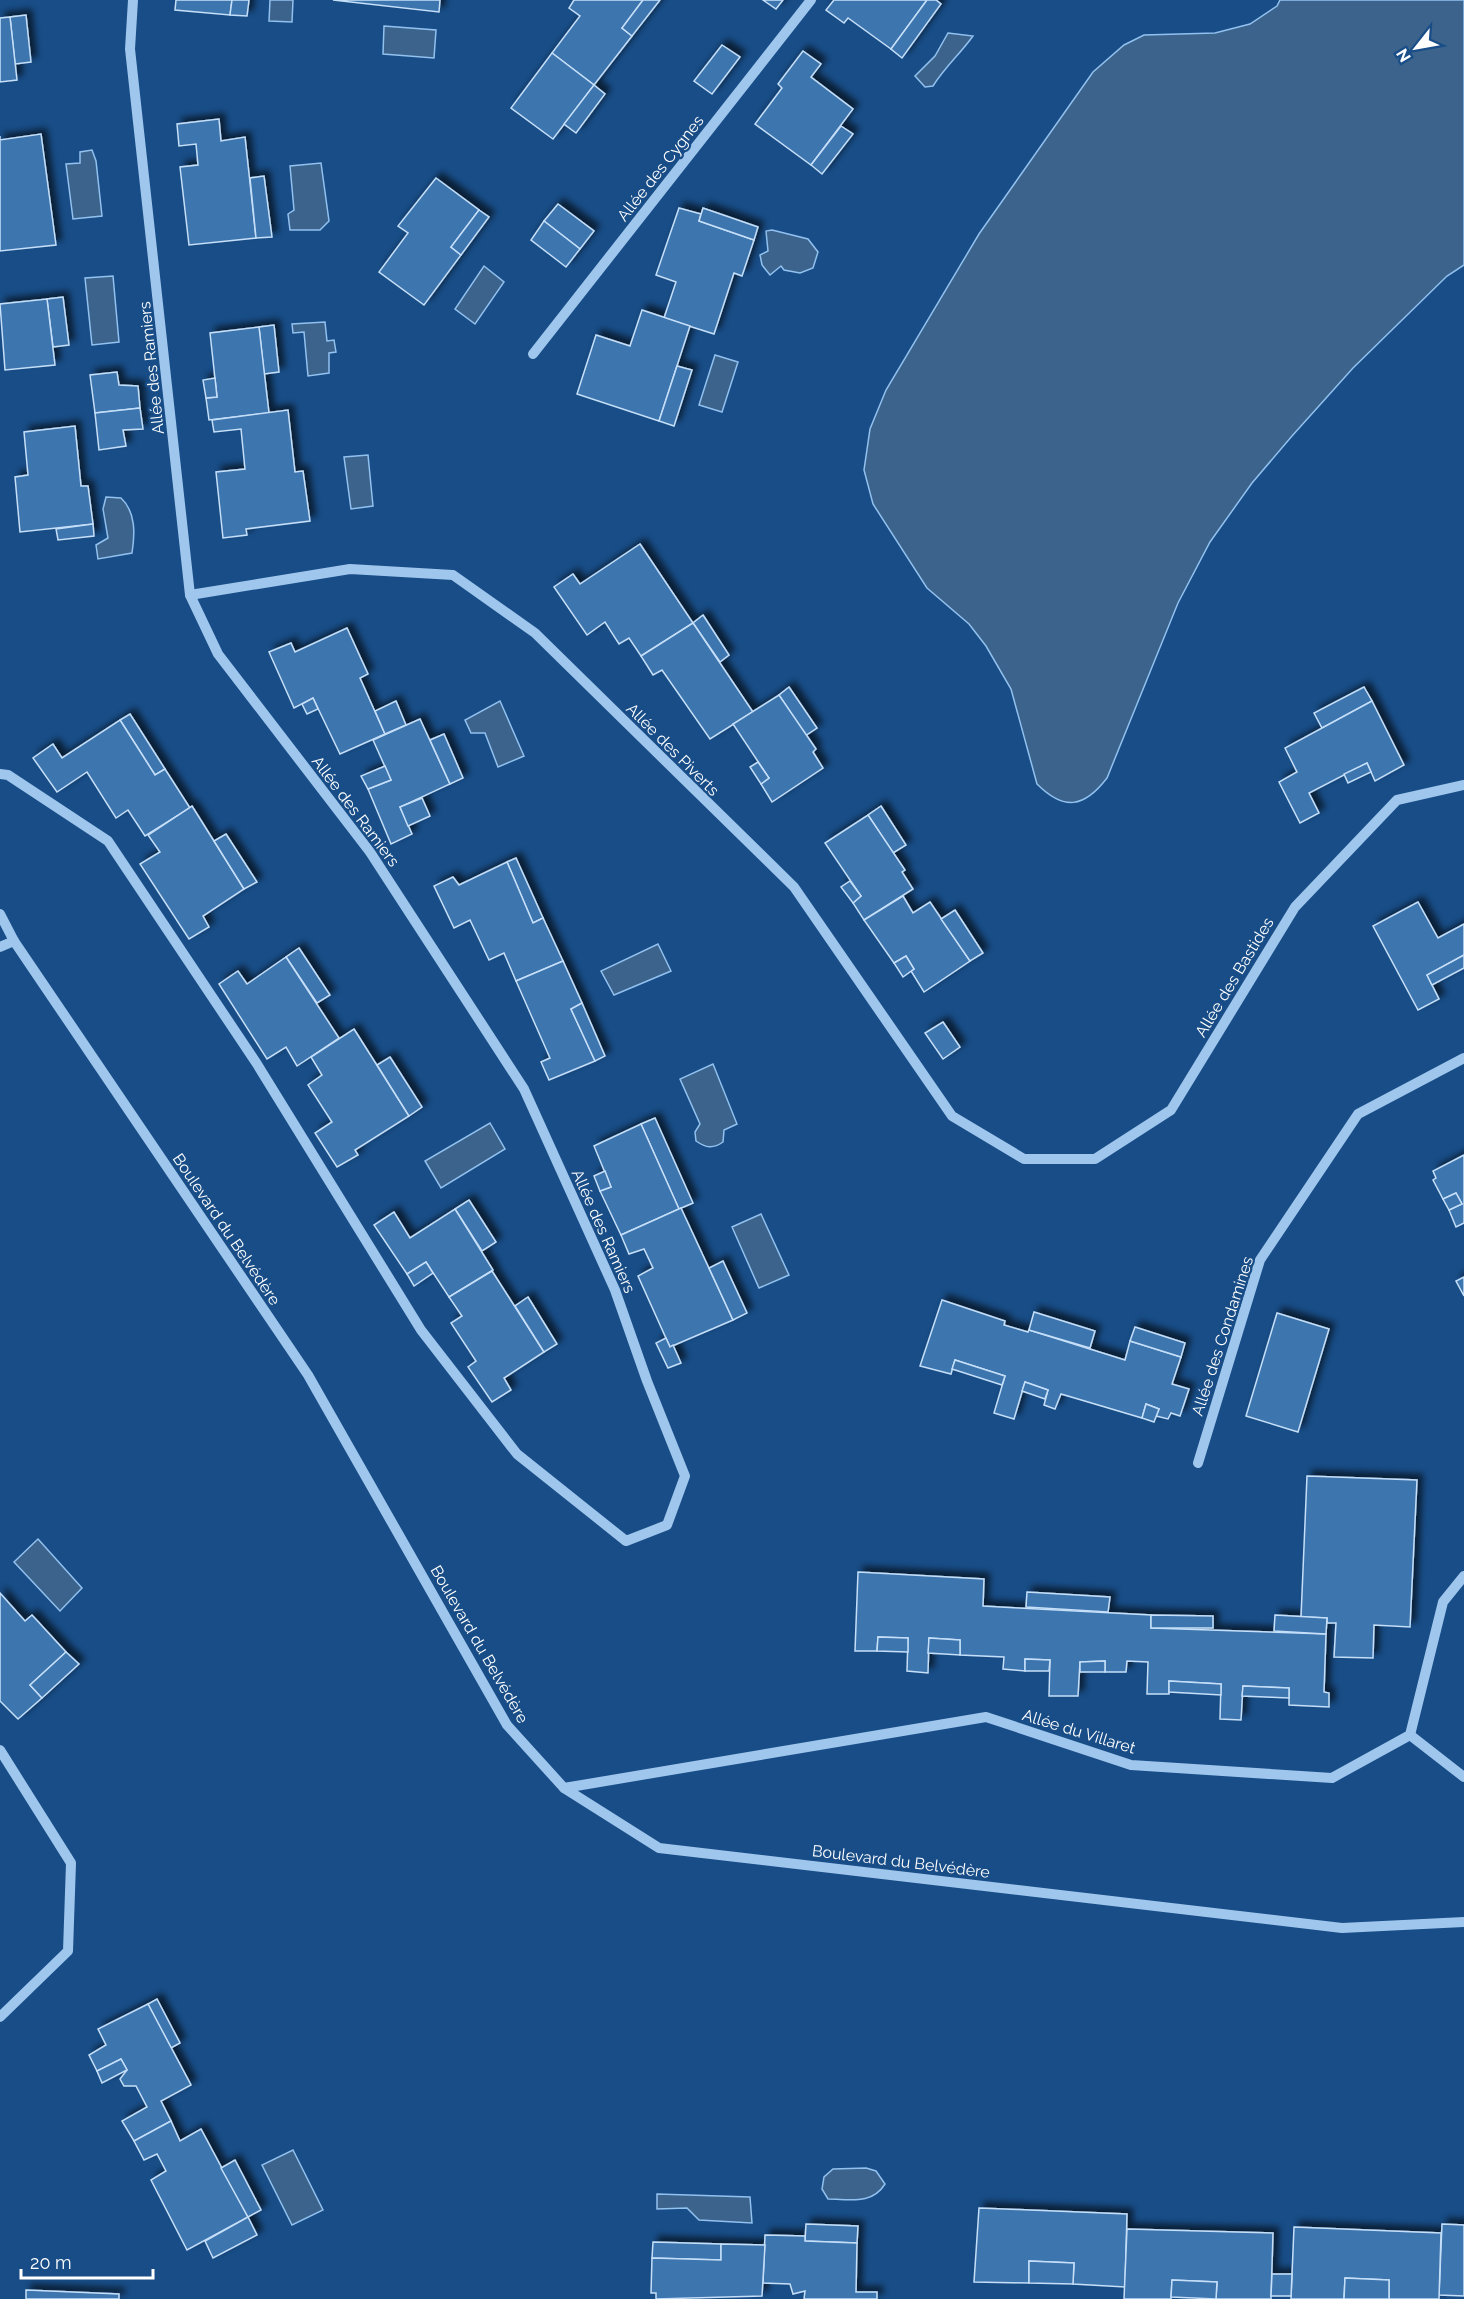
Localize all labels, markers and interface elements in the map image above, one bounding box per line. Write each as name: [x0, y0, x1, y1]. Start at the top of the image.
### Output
north arrow: [1386, 18, 1446, 78]
text: N: [1392, 45, 1415, 66]
street label: Allée des Cygnes: [613, 111, 708, 225]
street label: Allée des Ramiers: [135, 300, 168, 435]
street label: Allée des Piverts: [622, 699, 723, 800]
street label: Allée des Ramiers: [308, 752, 404, 871]
street label: Allée des Bastides: [1191, 914, 1278, 1041]
street label: Boulevard du Belvédère: [169, 1150, 285, 1309]
street label: Allée des Ramiers: [568, 1166, 639, 1296]
street label: Allée des Condamines: [1188, 1254, 1257, 1418]
street label: Boulevard du Belvédère: [427, 1562, 533, 1727]
street label: Allée du Villaret: [1020, 1705, 1138, 1758]
street label: Boulevard du Belvédère: [811, 1841, 991, 1882]
scale bar: [21, 2242, 153, 2280]
text: 20 m: [30, 2252, 72, 2273]

